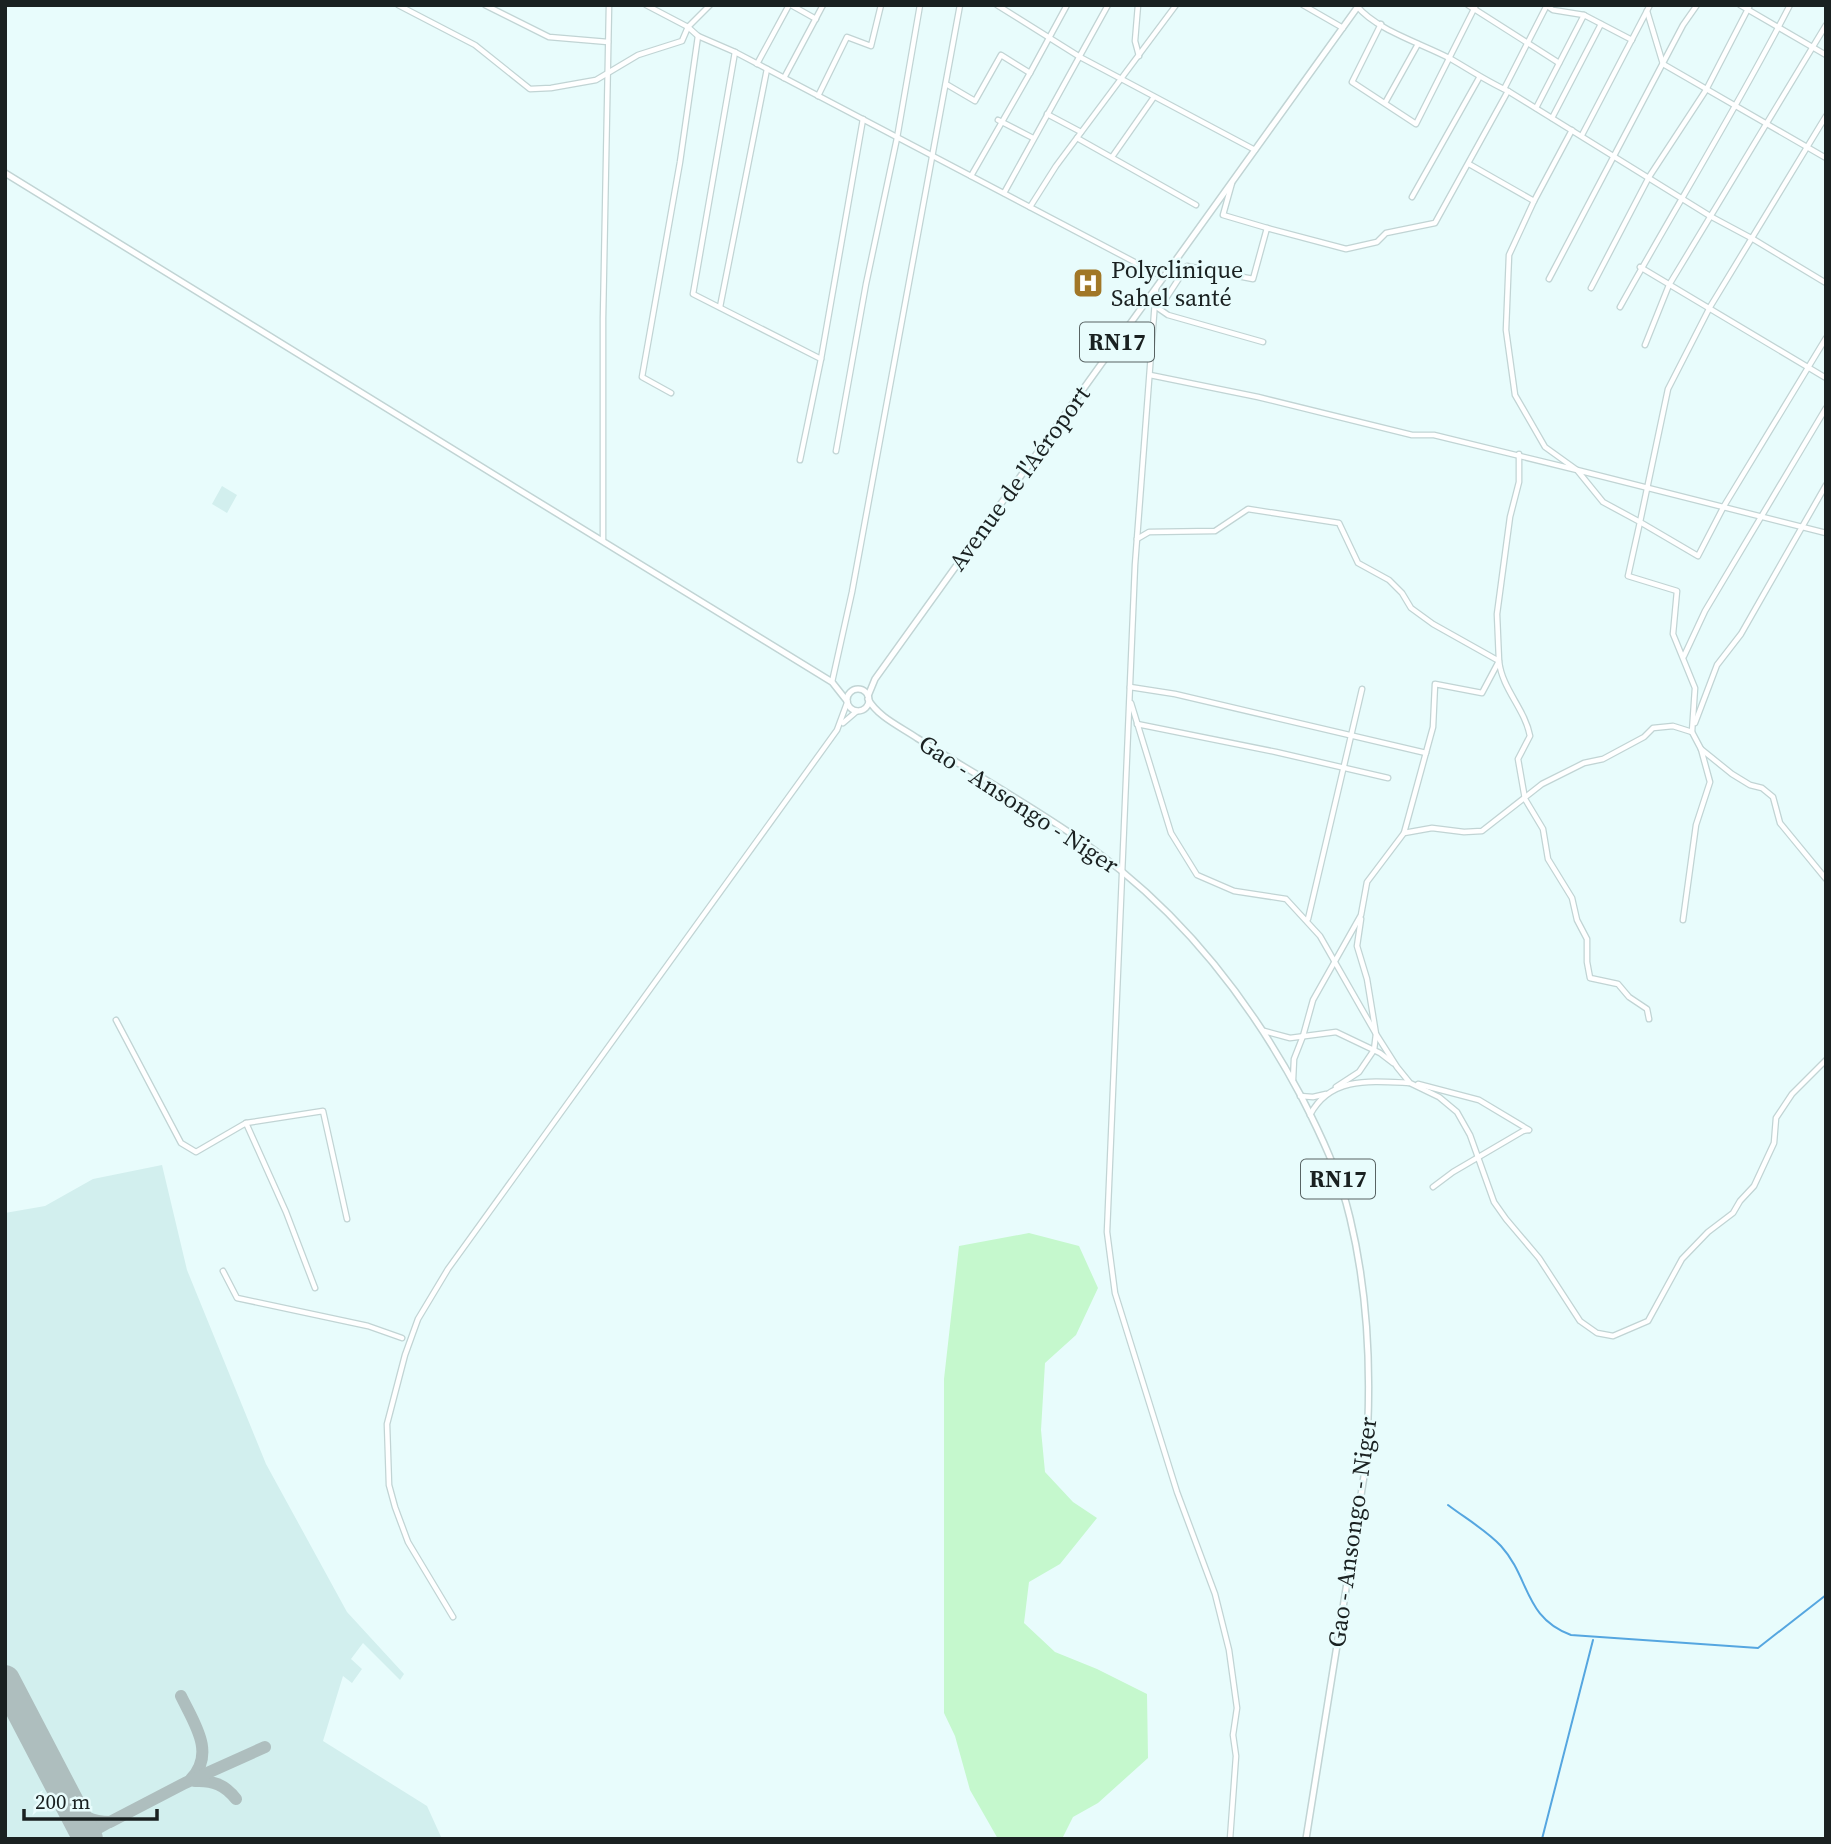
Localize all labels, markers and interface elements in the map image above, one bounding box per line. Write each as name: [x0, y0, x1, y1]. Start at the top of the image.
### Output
place label: Polyclinique Sahel santé: [1111, 253, 1243, 314]
hospital icon: Polyclinique Sahel santé: [1071, 266, 1105, 300]
road number: RN17: [1080, 322, 1154, 362]
street label: Avenue de l'Aéroport: [941, 379, 1097, 577]
street label: Gao - Ansongo - Niger: [913, 727, 1125, 881]
road number: RN17: [1301, 1160, 1375, 1198]
street label: Gao - Ansongo - Niger: [1319, 1415, 1385, 1649]
scale bar: [24, 1778, 158, 1822]
text: 200 m: [35, 1787, 90, 1816]

